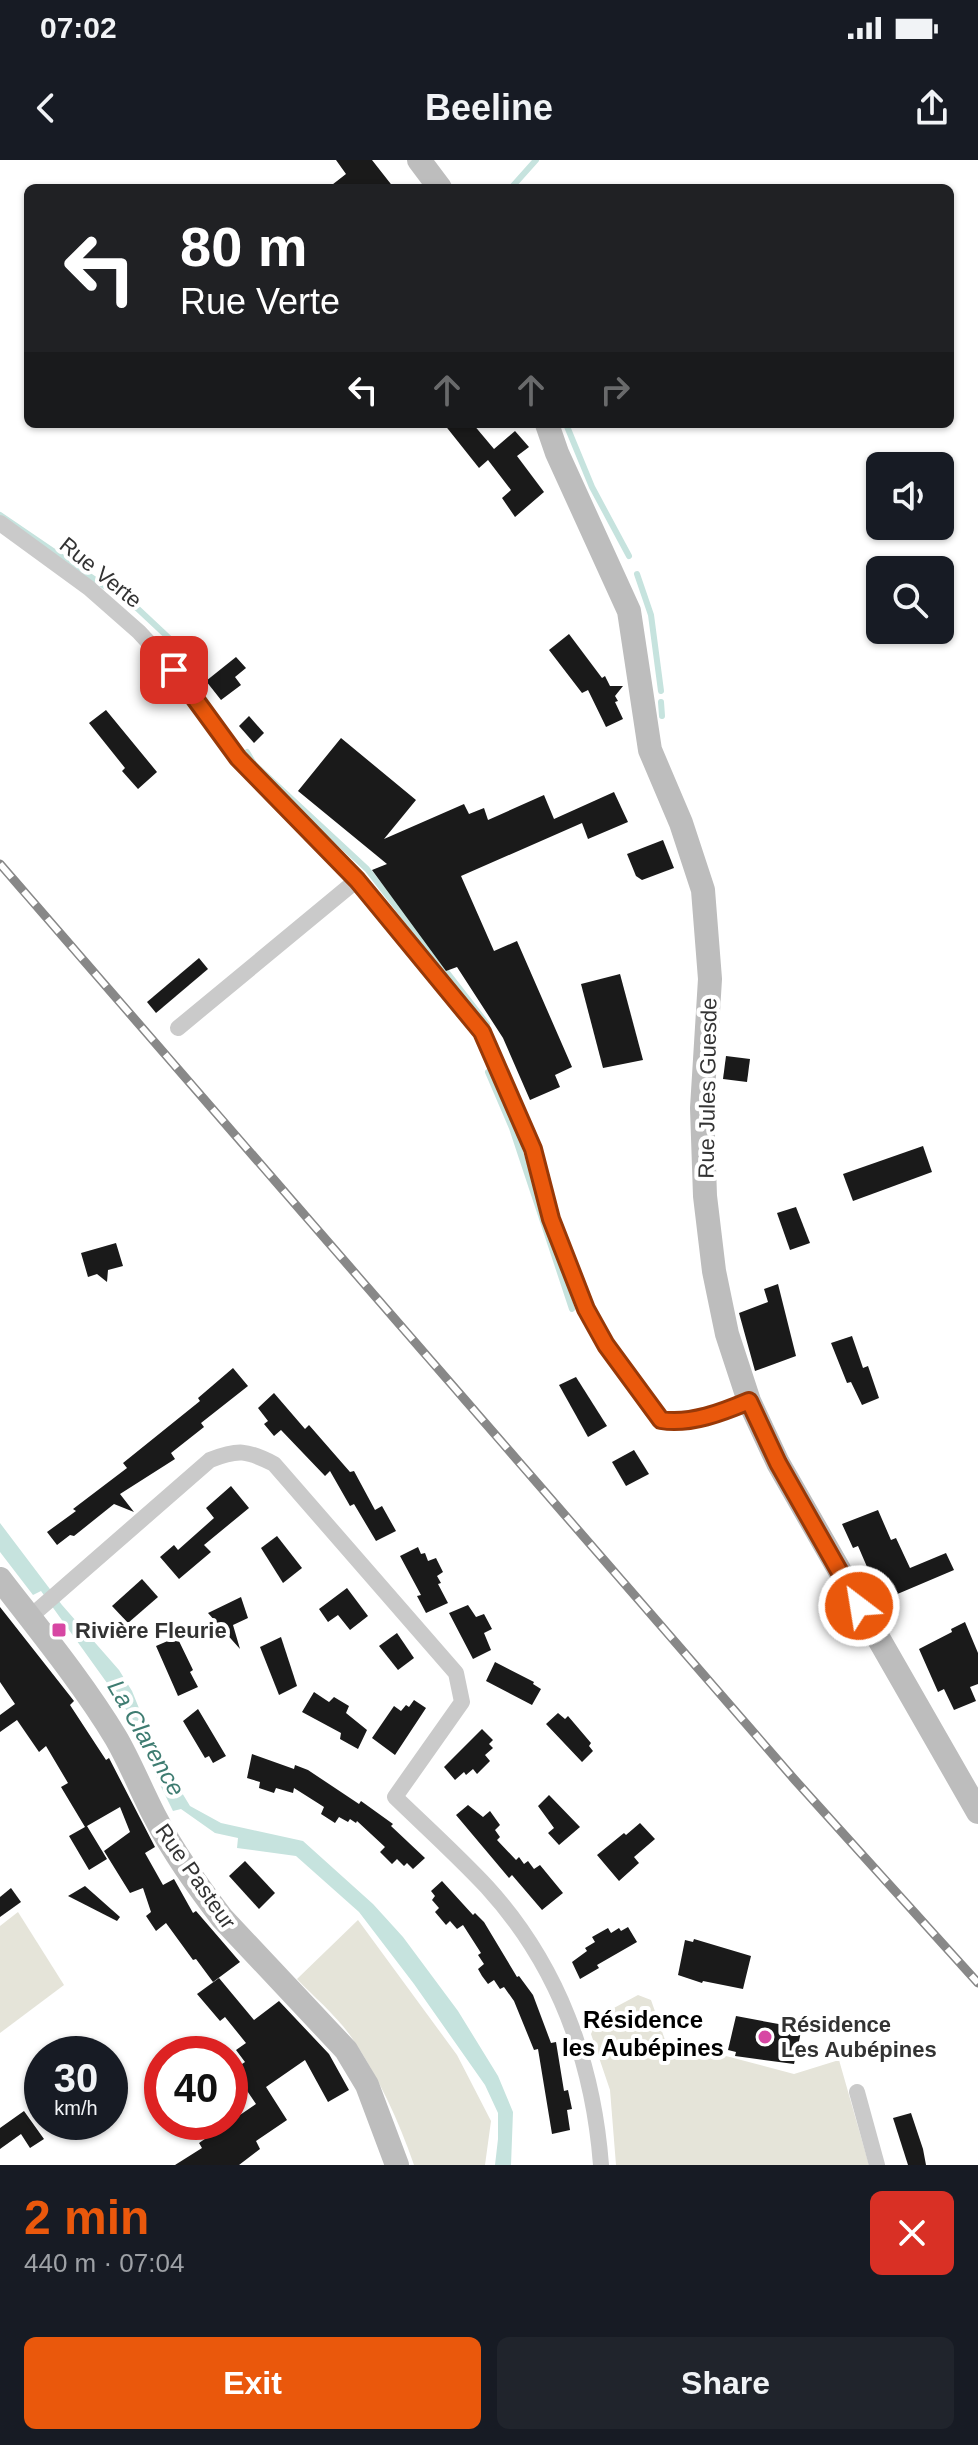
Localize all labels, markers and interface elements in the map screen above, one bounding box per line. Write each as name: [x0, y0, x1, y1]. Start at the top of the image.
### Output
text: 07:02: [40, 11, 117, 44]
icon: back: [24, 86, 68, 130]
icon: share: [910, 86, 954, 130]
text: Beeline: [425, 87, 553, 128]
text: 80 m: [180, 215, 308, 278]
icon: left: [48, 216, 152, 320]
text: Rue Verte: [180, 281, 340, 322]
icon: left: [341, 368, 385, 412]
icon: ahead: [425, 368, 469, 412]
icon: ahead: [509, 368, 553, 412]
icon: right: [593, 368, 637, 412]
map controls: [866, 452, 954, 644]
button: sound: [866, 452, 954, 540]
street label: Rue Verte: [55, 532, 147, 613]
button: search: [866, 556, 954, 644]
pin: [140, 636, 208, 704]
icon: arrive: [152, 648, 196, 692]
street label: Rue Jules Guesde: [693, 997, 722, 1179]
position arrow: [817, 1564, 901, 1648]
place label: Rivière Fleurie: [75, 1618, 227, 1643]
marker: Rivière Fleurie: [50, 1621, 68, 1639]
water label: La Clarence: [102, 1675, 190, 1801]
street label: Rue Pasteur: [150, 1819, 241, 1934]
district label: Résidence les Aubépines: [562, 2006, 724, 2061]
place label: Résidence Les Aubépines: [781, 2012, 937, 2062]
marker: Résidence Les Aubépines: [756, 2028, 774, 2046]
speed limit sign: 40: [144, 2036, 248, 2140]
text: 30: [54, 2056, 98, 2100]
text: km/h: [54, 2097, 98, 2119]
text: 2 min: [24, 2191, 149, 2244]
button: close: [870, 2191, 954, 2275]
text: 440 m · 07:04: [24, 2248, 184, 2278]
button: Exit: [24, 2337, 481, 2429]
button: Share: [497, 2337, 954, 2429]

